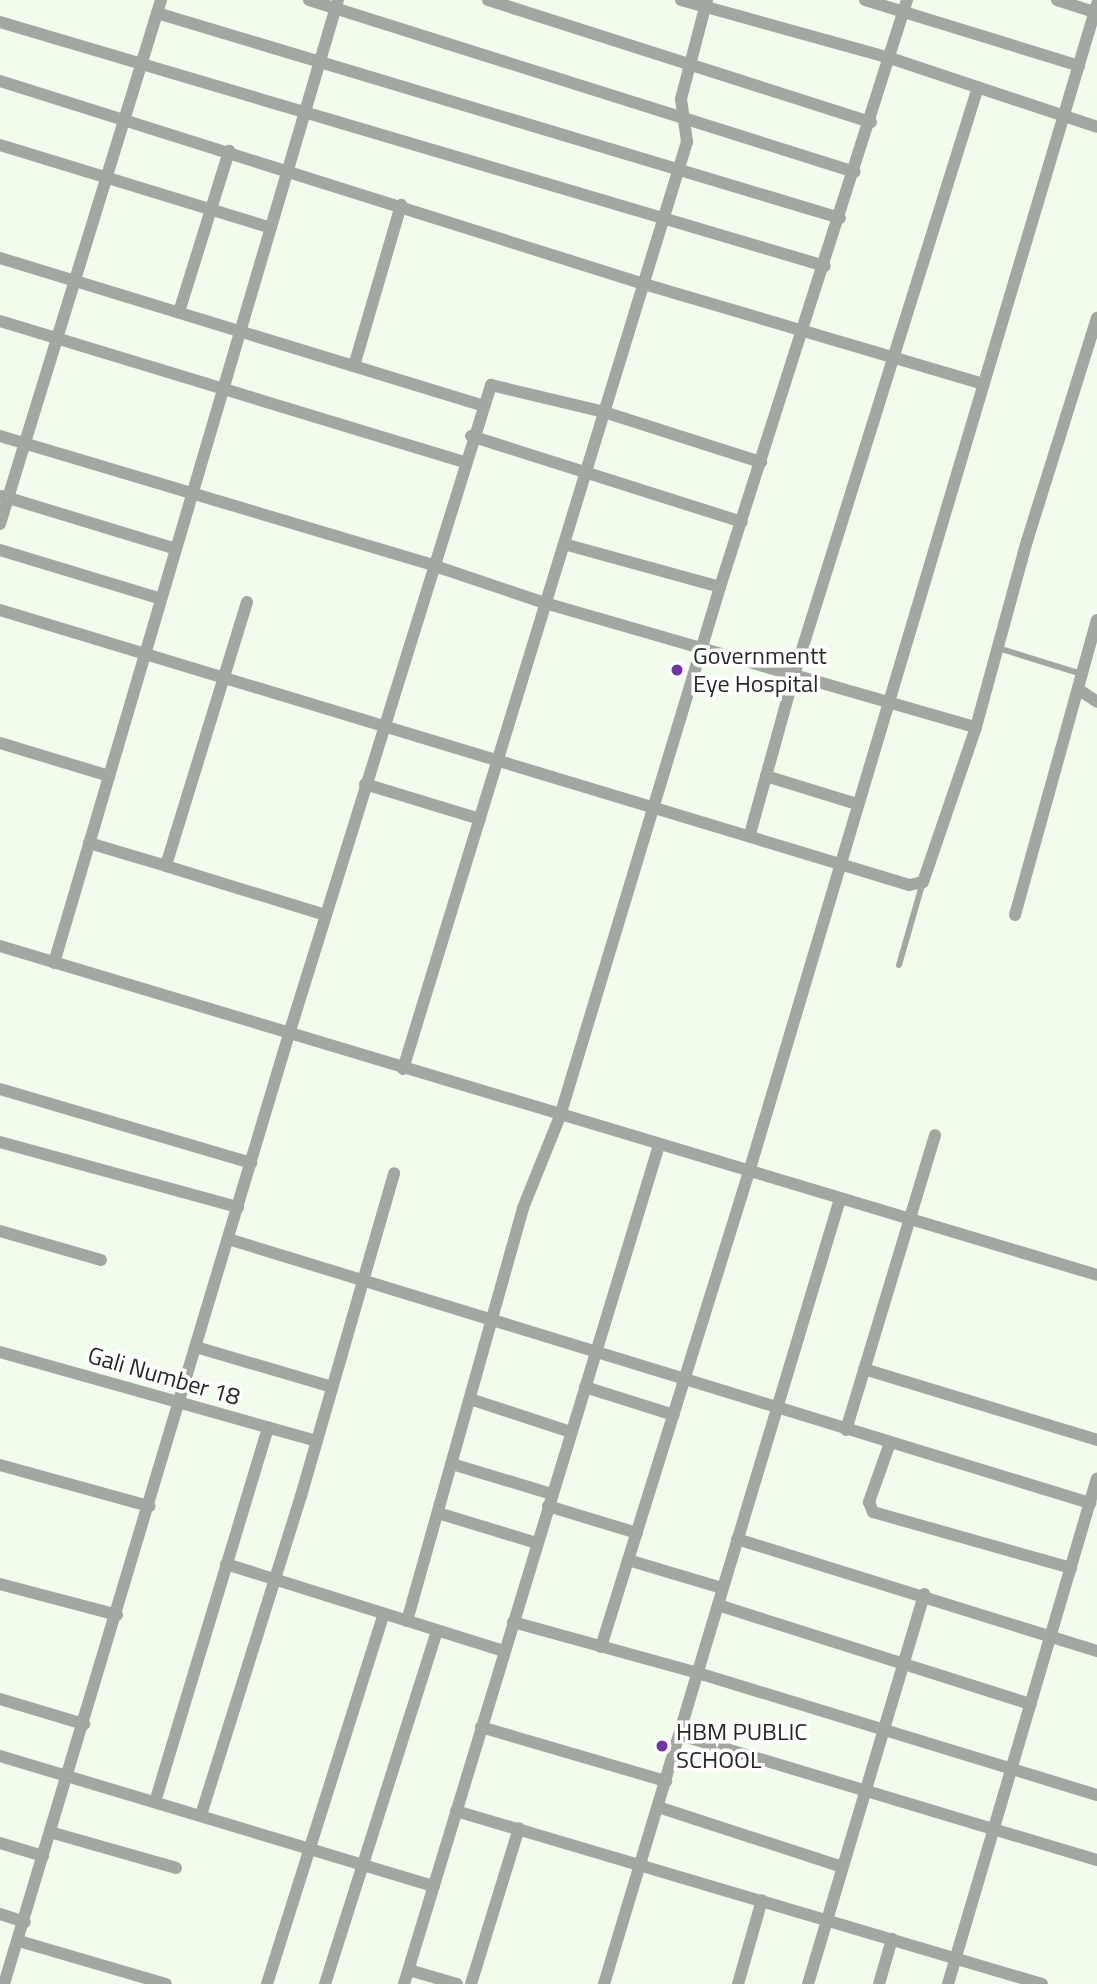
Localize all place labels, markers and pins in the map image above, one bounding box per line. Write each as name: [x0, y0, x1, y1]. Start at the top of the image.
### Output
place label: Governmentt Eye Hospital: [693, 642, 827, 698]
marker: Governmentt Eye Hospital: [667, 660, 687, 680]
place label: HBM PUBLIC SCHOOL: [676, 1718, 807, 1774]
marker: HBM PUBLIC SCHOOL: [654, 1738, 670, 1754]

